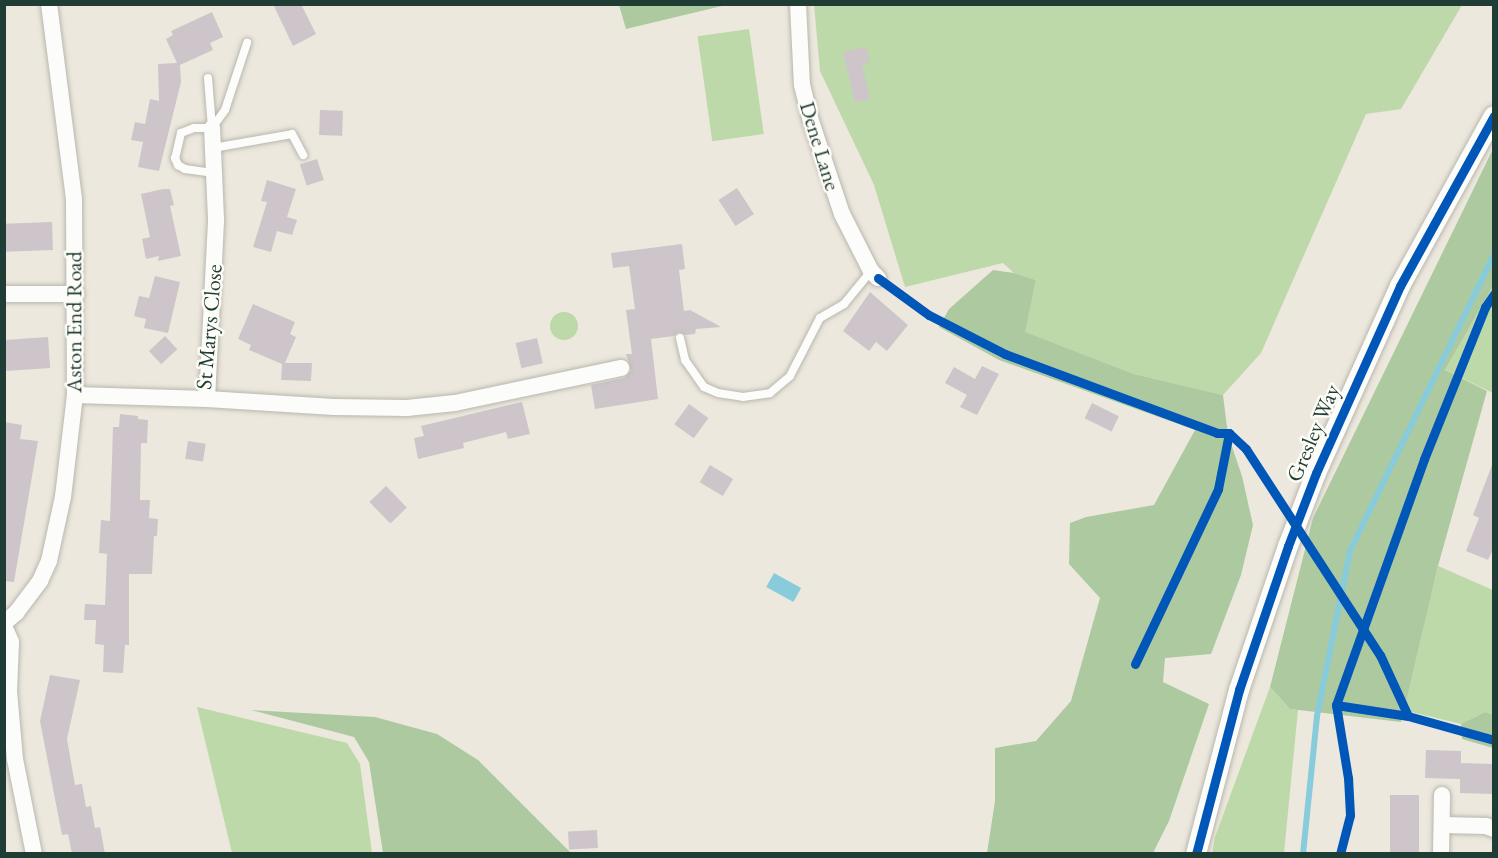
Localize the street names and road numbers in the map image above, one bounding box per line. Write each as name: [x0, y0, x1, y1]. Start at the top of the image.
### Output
street label: Dene Lane: [794, 98, 846, 194]
street label: Aston End Road: [61, 251, 87, 393]
street label: St Marys Close: [190, 263, 228, 391]
street label: Gresley Way: [1281, 380, 1345, 486]

